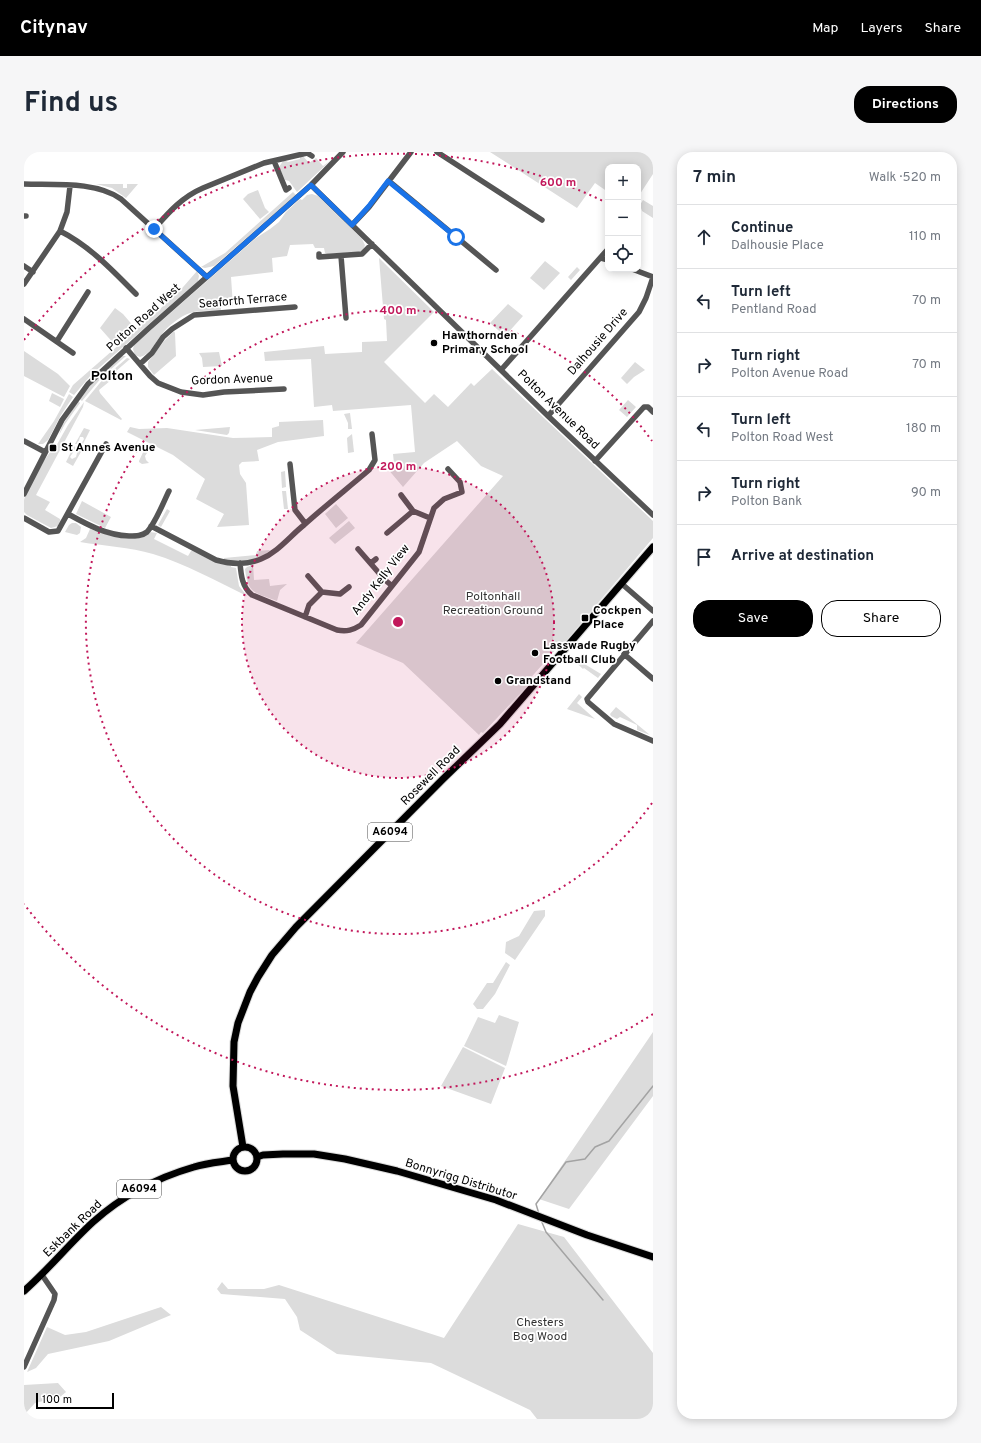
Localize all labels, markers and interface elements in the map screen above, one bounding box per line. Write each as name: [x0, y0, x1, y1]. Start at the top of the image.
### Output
text: Citynav: [20, 16, 88, 40]
text: Map: [812, 20, 838, 37]
text: Layers: [860, 20, 902, 37]
text: Share: [924, 20, 961, 37]
text: Find us: [24, 86, 118, 122]
button: Directions: [854, 86, 957, 123]
map controls: [605, 164, 641, 272]
button: +: [605, 164, 641, 200]
text: 7 min: [693, 167, 736, 189]
text: Walk · 520 m: [869, 170, 941, 186]
text: 600 m: [540, 175, 576, 191]
button: −: [605, 200, 641, 236]
text: Continue: [731, 219, 793, 238]
route end: [145, 220, 163, 238]
icon: ahead: [693, 226, 715, 248]
route start: [447, 228, 465, 246]
text: 110 m: [909, 229, 941, 245]
button: locate: [605, 236, 641, 272]
text: Dalhousie Place: [731, 238, 824, 254]
street label: Polton Road West: [103, 280, 185, 356]
text: Turn left: [731, 283, 791, 302]
street label: Seaforth Terrace: [198, 289, 288, 313]
icon: left: [693, 290, 715, 312]
text: 70 m: [912, 293, 941, 309]
text: Pentland Road: [731, 302, 817, 318]
text: 400 m: [379, 303, 417, 319]
street label: Dalhousie Drive: [564, 305, 632, 379]
place label: Hawthornden Primary School: [442, 328, 528, 358]
marker: Hawthornden Primary School: [429, 338, 439, 348]
text: Turn right: [731, 347, 800, 366]
icon: right: [693, 354, 715, 376]
text: 70 m: [912, 357, 941, 373]
text: Polton Avenue Road: [731, 366, 848, 382]
street label: Polton Avenue Road: [513, 367, 603, 453]
district label: Polton: [91, 368, 133, 385]
street label: Gordon Avenue: [191, 371, 273, 389]
text: Turn left: [731, 411, 791, 430]
icon: left: [693, 418, 715, 440]
text: 180 m: [906, 421, 941, 437]
text: Polton Road West: [731, 430, 834, 446]
place label: St Annes Avenue: [61, 440, 156, 456]
marker: St Annes Avenue: [48, 443, 58, 453]
text: 200 m: [380, 459, 416, 475]
text: Turn right: [731, 475, 800, 494]
icon: right: [693, 482, 715, 504]
text: 90 m: [911, 485, 941, 501]
text: Polton Bank: [731, 494, 802, 510]
street label: Andy Kelly View: [348, 541, 414, 619]
icon: arrive: [693, 546, 715, 568]
text: Arrive at destination: [731, 547, 874, 566]
park label: Poltonhall Recreation Ground: [443, 589, 543, 619]
button: Save: [693, 600, 813, 637]
button: Share: [821, 600, 941, 637]
place label: Cockpen Place: [593, 603, 642, 633]
marker: Cockpen Place: [580, 613, 590, 623]
centre of rings: [391, 615, 405, 629]
place label: Lasswade Rugby Football Club: [543, 638, 636, 668]
marker: Lasswade Rugby Football Club: [530, 648, 540, 658]
place label: Grandstand: [506, 673, 571, 689]
marker: Grandstand: [493, 676, 503, 686]
street label: Rosewell Road: [398, 743, 464, 809]
road number: A6094: [368, 823, 412, 841]
street label: Bonnyrigg Distributor: [403, 1155, 519, 1205]
road number: A6094: [117, 1180, 161, 1198]
street label: Eskbank Road: [40, 1197, 106, 1261]
park label: Chesters Bog Wood: [513, 1315, 567, 1345]
scale bar: [36, 1391, 114, 1410]
text: 100 m: [42, 1393, 72, 1407]

